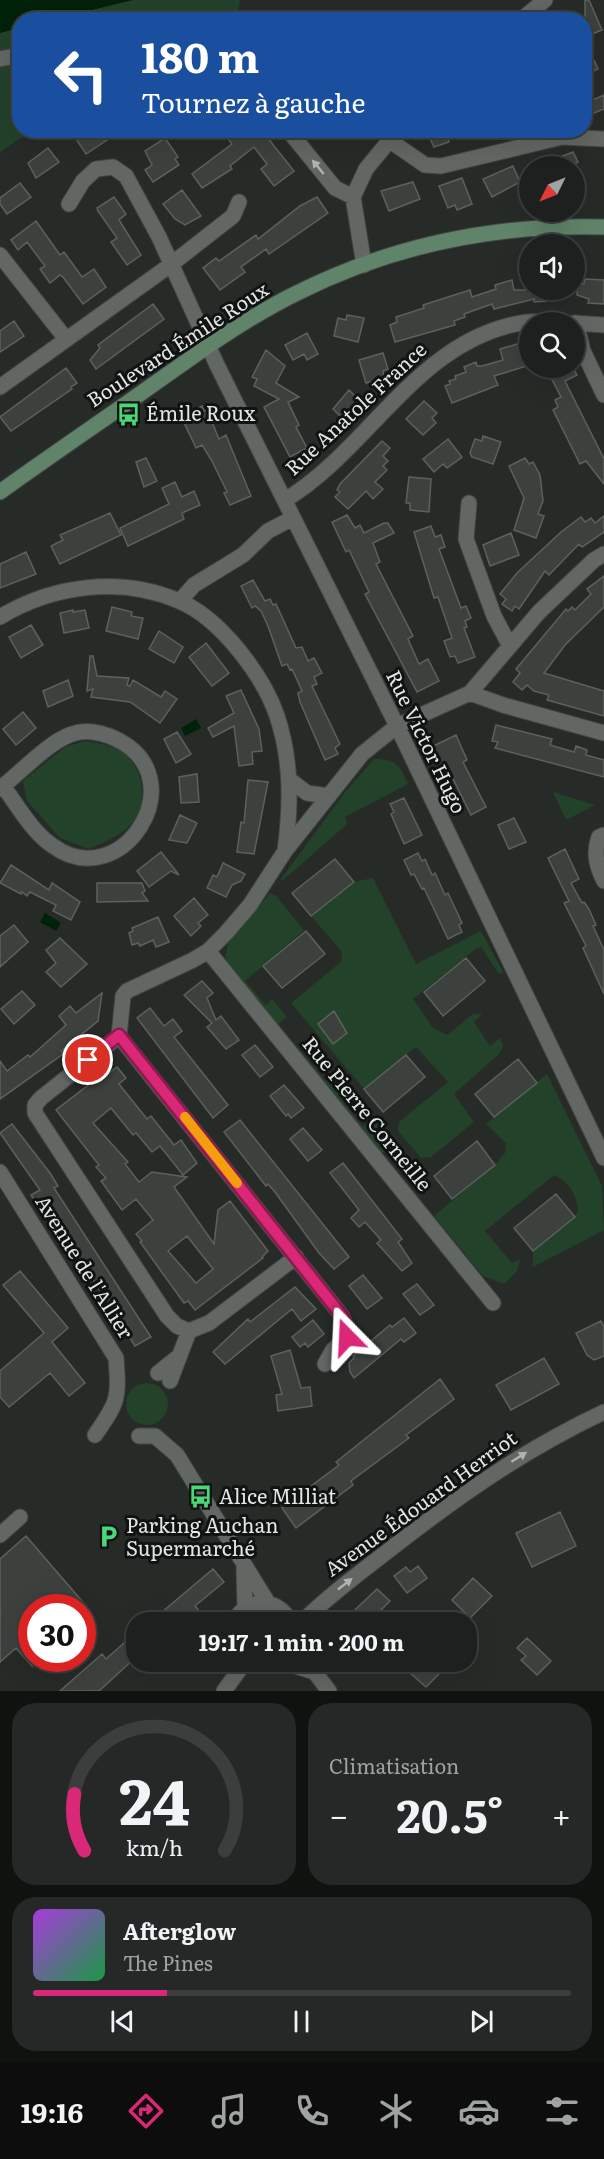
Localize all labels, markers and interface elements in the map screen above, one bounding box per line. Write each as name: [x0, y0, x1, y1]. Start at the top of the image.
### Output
text: 180 m: [141, 24, 259, 86]
icon: left: [42, 36, 120, 114]
text: Tournez à gauche: [141, 81, 365, 121]
north arrow: [519, 156, 585, 222]
map controls: [519, 156, 585, 378]
one-way arrow: [313, 160, 325, 175]
button: sound: [519, 234, 585, 300]
street label: Boulevard Émile Roux: [83, 277, 273, 413]
button: search: [519, 312, 585, 378]
street label: Rue Anatole France: [277, 334, 432, 481]
bus stop icon: Émile Roux: [115, 401, 141, 427]
place label: Émile Roux: [146, 402, 255, 426]
street label: Rue Victor Hugo: [380, 664, 476, 818]
street label: Rue Pierre Corneille: [297, 1029, 440, 1197]
pin: [62, 1034, 113, 1085]
icon: arrive: [71, 1043, 104, 1076]
street label: Avenue de l'Allier: [29, 1188, 142, 1344]
position arrow: [315, 1305, 379, 1369]
street label: Avenue Édouard Herriot: [317, 1422, 522, 1582]
one-way arrow: [511, 1451, 527, 1462]
place label: Alice Milliat: [219, 1480, 336, 1510]
bus stop icon: Alice Milliat: [188, 1484, 214, 1510]
place label: Parking Auchan Supermarché: [126, 1509, 278, 1562]
parking icon: Parking Auchan Supermarché: [95, 1524, 121, 1550]
one-way arrow: [337, 1578, 353, 1591]
speed limit sign: 30: [18, 1594, 96, 1672]
text: 19:17 · 1 min · 200 m: [199, 1625, 404, 1658]
text: Climatisation: [329, 1750, 459, 1780]
text: 24: [118, 1752, 190, 1844]
text: 20.5°: [396, 1780, 504, 1847]
text: −: [329, 1789, 348, 1838]
text: +: [552, 1789, 571, 1838]
text: km/h: [125, 1831, 183, 1863]
text: Afterglow: [123, 1914, 236, 1947]
text: The Pines: [123, 1947, 213, 1977]
icon: previous: [106, 2005, 139, 2038]
icon: pause: [285, 2005, 318, 2038]
icon: next: [465, 2005, 498, 2038]
icon: directions: [125, 2090, 167, 2132]
icon: music: [208, 2090, 250, 2132]
icon: phone: [291, 2090, 333, 2132]
icon: climate: [375, 2090, 417, 2132]
icon: car: [458, 2090, 500, 2132]
icon: filters: [541, 2090, 583, 2132]
text: 19:16: [21, 2091, 83, 2131]

